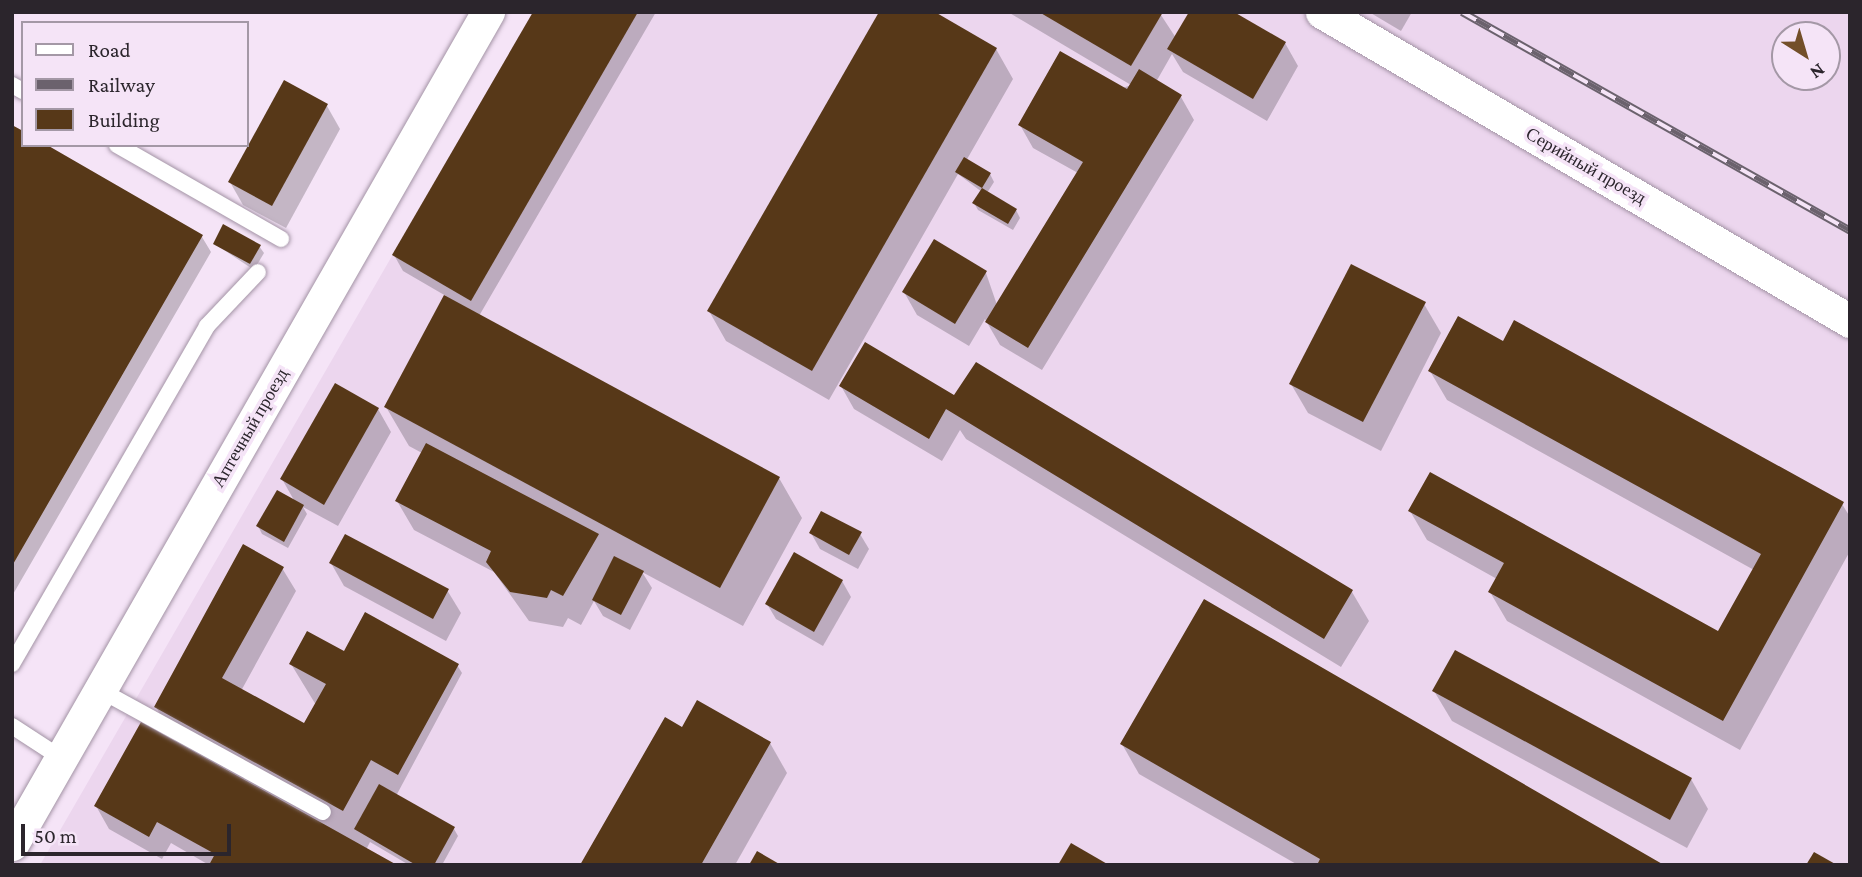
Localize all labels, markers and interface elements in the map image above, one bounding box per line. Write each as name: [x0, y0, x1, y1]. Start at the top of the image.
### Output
legend: [21, 21, 248, 147]
north arrow: [1771, 21, 1841, 91]
text: Road: [88, 38, 131, 62]
text: N: [1806, 59, 1829, 84]
text: Railway: [88, 73, 155, 97]
text: Building: [88, 108, 160, 132]
street label: Серийный проезд: [1522, 123, 1650, 209]
street label: Аптечный проезд: [207, 365, 293, 491]
scale bar: [24, 810, 234, 854]
text: 50 m: [34, 824, 77, 848]

